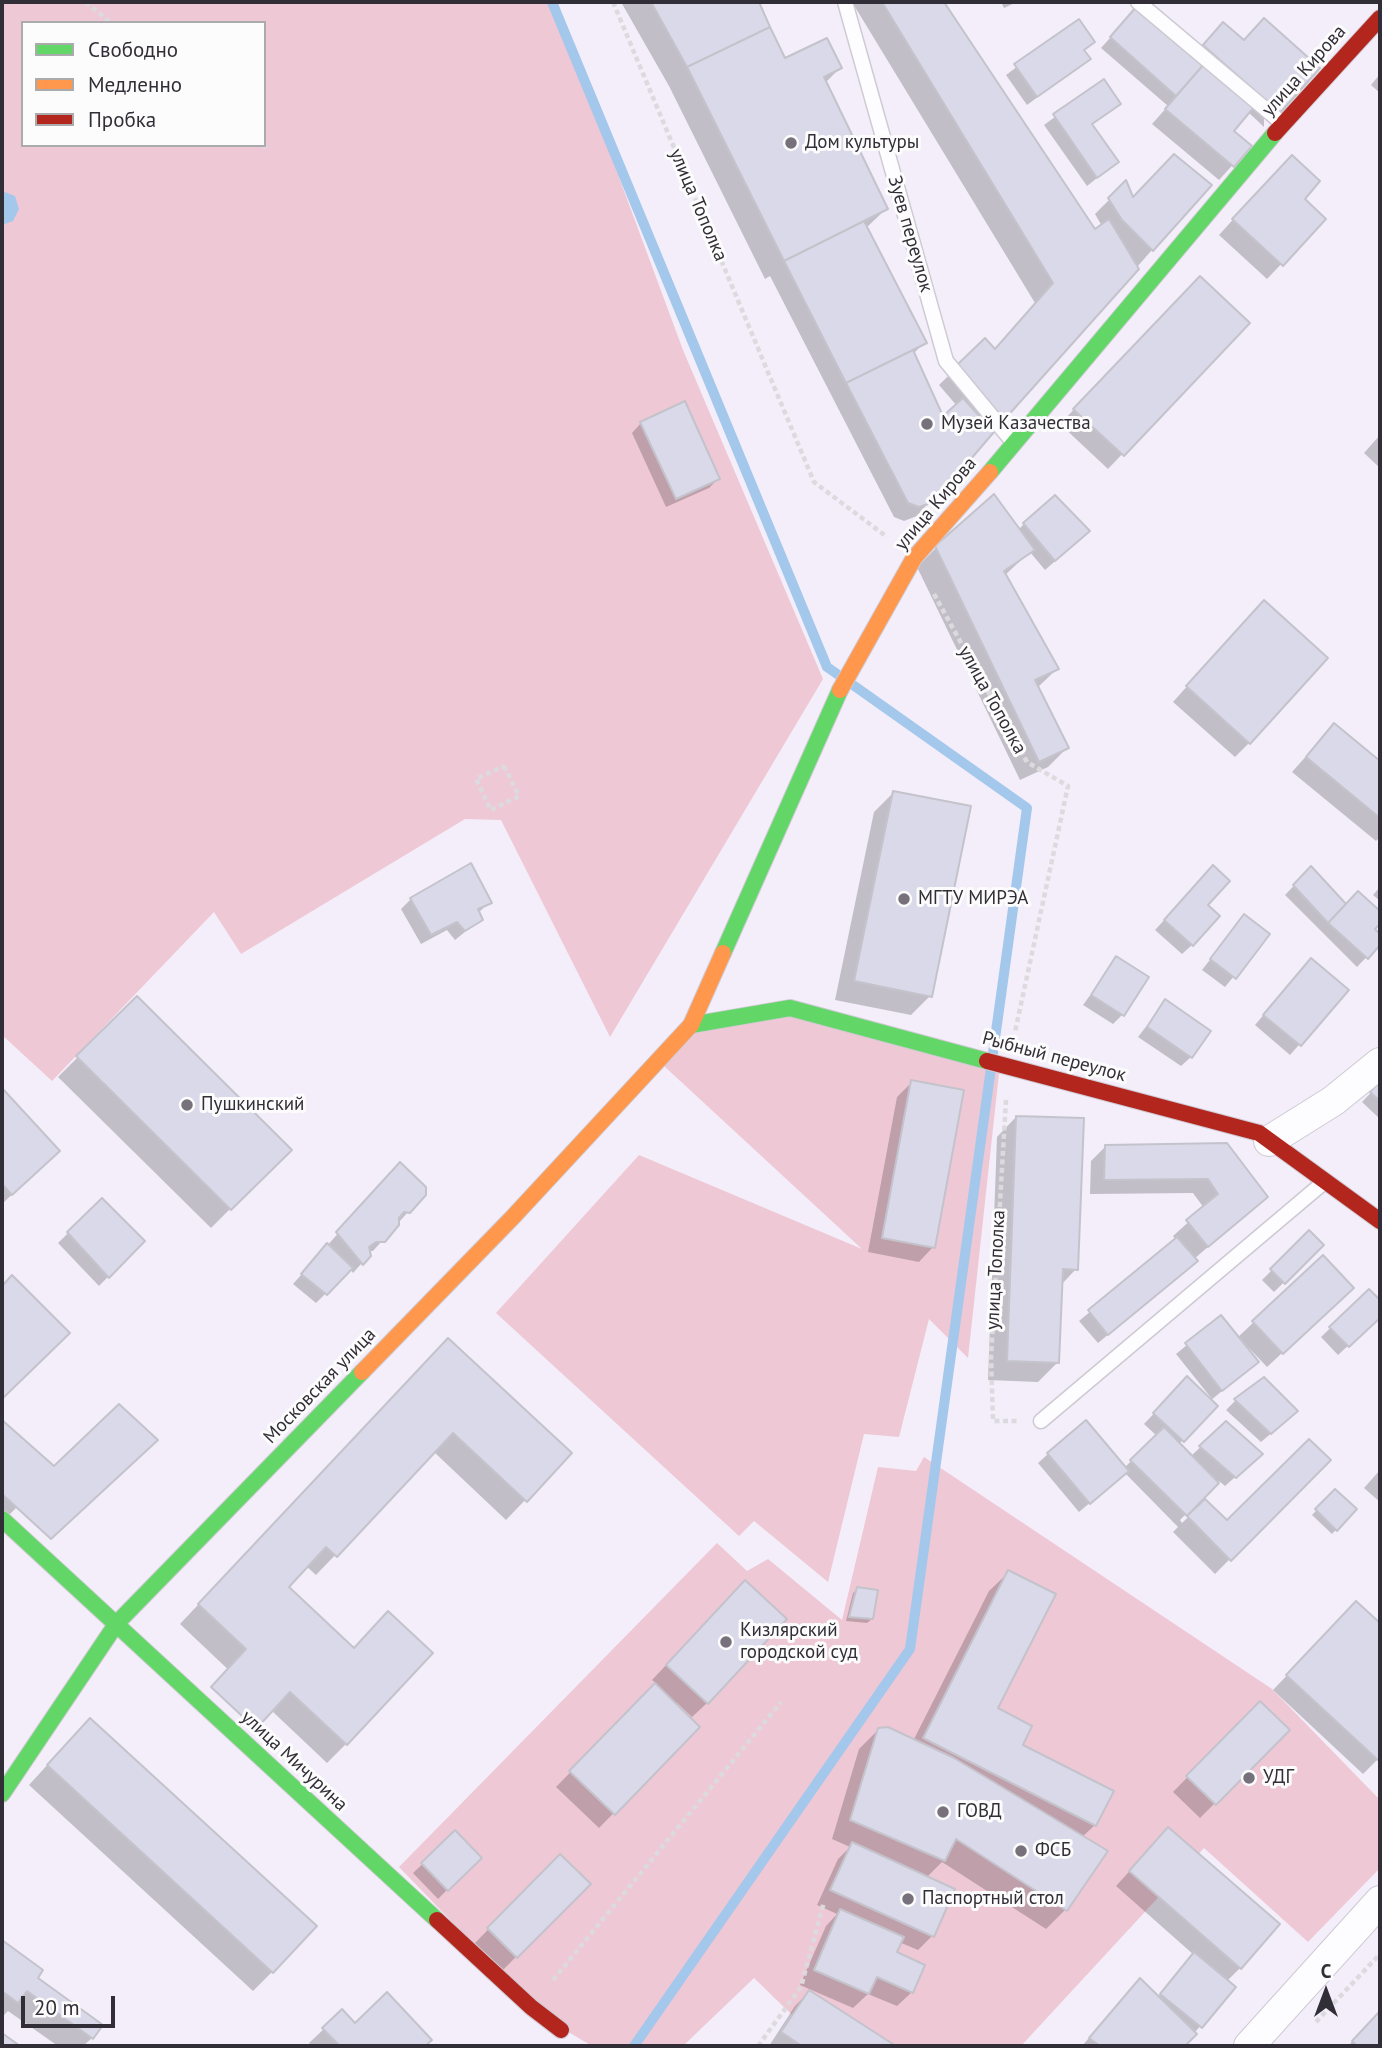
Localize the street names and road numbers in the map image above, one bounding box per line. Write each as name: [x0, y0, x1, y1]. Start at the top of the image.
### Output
street label: улица Кирова: [1257, 21, 1351, 121]
street label: улица Тополка: [664, 145, 732, 265]
street label: Зуев переулок: [882, 173, 938, 295]
street label: улица Кирова: [890, 453, 982, 555]
street label: улица Тополка: [953, 642, 1031, 758]
street label: Рыбный переулок: [980, 1027, 1128, 1087]
street label: улица Тополка: [981, 1209, 1011, 1331]
street label: Московская улица: [259, 1323, 381, 1449]
street label: улица Мичурина: [236, 1706, 352, 1816]

